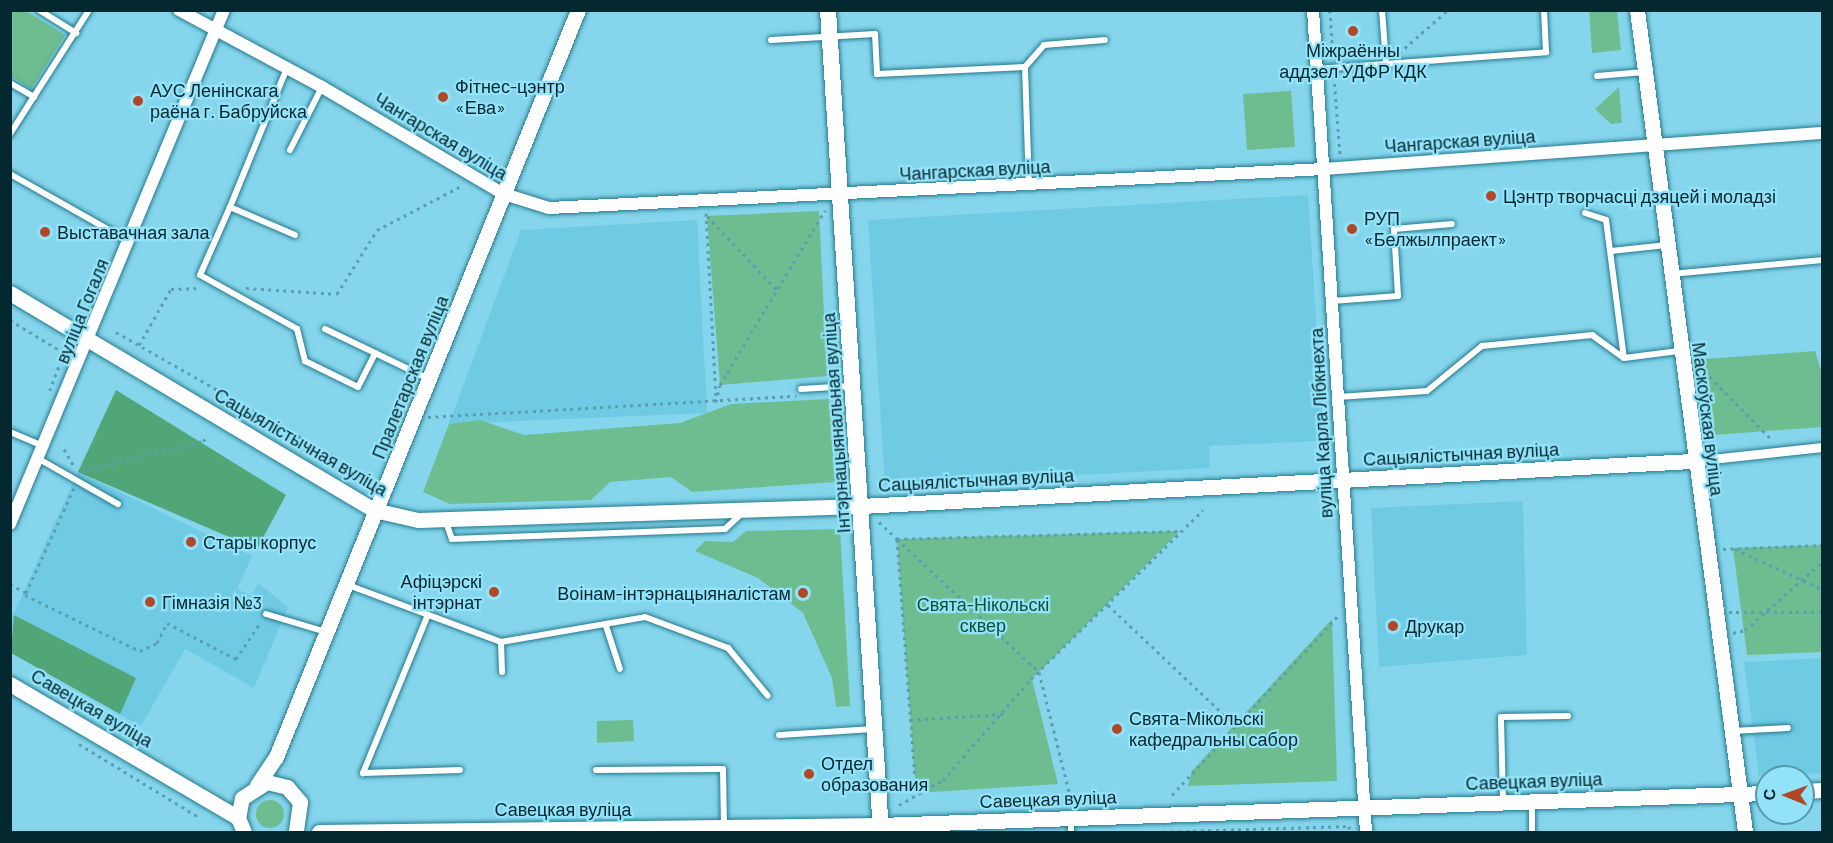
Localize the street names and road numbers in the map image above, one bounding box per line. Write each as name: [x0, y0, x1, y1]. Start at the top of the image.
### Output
street label: Чангарская вуліца: [371, 88, 511, 184]
street label: Чангарская вуліца: [1384, 125, 1536, 157]
street label: Чангарская вуліца: [899, 155, 1051, 185]
street label: вуліца Гогаля: [51, 255, 113, 367]
street label: Пралетарская вуліца: [367, 292, 453, 462]
street label: Інтэрнацыянальная вуліца: [818, 312, 854, 534]
street label: вуліца Карла Лібкнехта: [1305, 327, 1337, 519]
street label: Маскоўская вуліца: [1688, 341, 1728, 497]
street label: Сацыялістычная вуліца: [211, 384, 391, 500]
street label: Сацыялістычная вуліца: [1362, 438, 1560, 470]
street label: Сацыялістычная вуліца: [877, 464, 1075, 496]
street label: Савецкая вуліца: [27, 664, 157, 752]
street label: Савецкая вуліца: [1465, 768, 1603, 794]
street label: Савецкая вуліца: [979, 786, 1117, 812]
street label: Савецкая вуліца: [494, 798, 632, 820]

